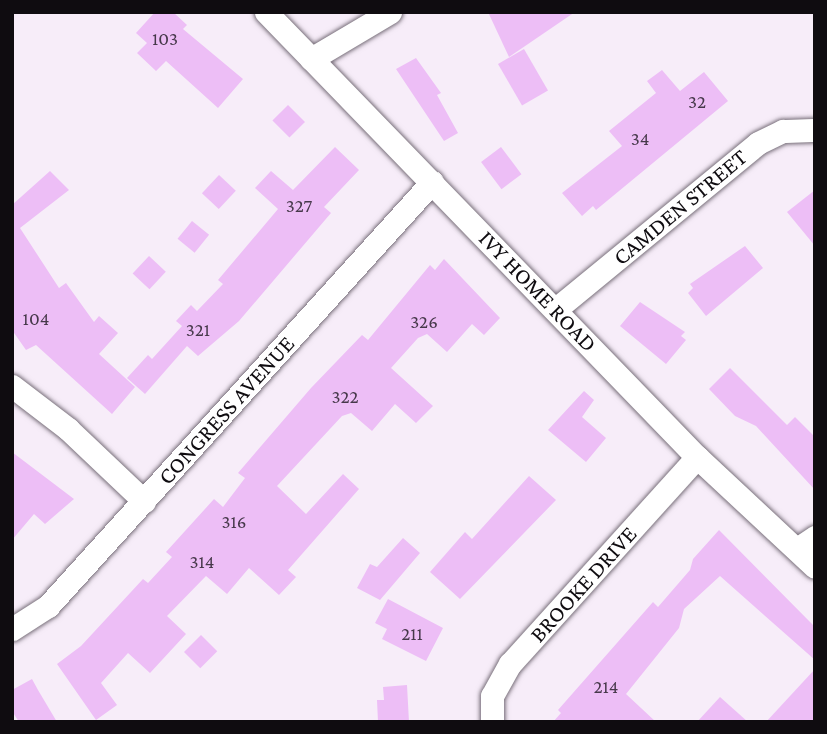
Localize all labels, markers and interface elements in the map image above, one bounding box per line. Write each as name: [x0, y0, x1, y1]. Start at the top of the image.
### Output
house number: 103: [152, 28, 178, 50]
house number: 32: [688, 91, 706, 113]
house number: 34: [631, 128, 649, 150]
street label: CAMDEN STREET: [607, 143, 753, 271]
house number: 327: [286, 195, 312, 217]
street label: IVY HOME ROAD: [473, 224, 603, 358]
house number: 104: [23, 308, 49, 330]
house number: 326: [410, 311, 438, 333]
house number: 321: [186, 319, 210, 341]
street label: CONGRESS AVENUE: [152, 330, 300, 490]
house number: 322: [332, 386, 358, 408]
house number: 316: [222, 511, 246, 533]
street label: BROOKE DRIVE: [524, 520, 642, 648]
house number: 314: [189, 551, 215, 573]
house number: 211: [401, 623, 423, 645]
house number: 214: [593, 676, 619, 698]

